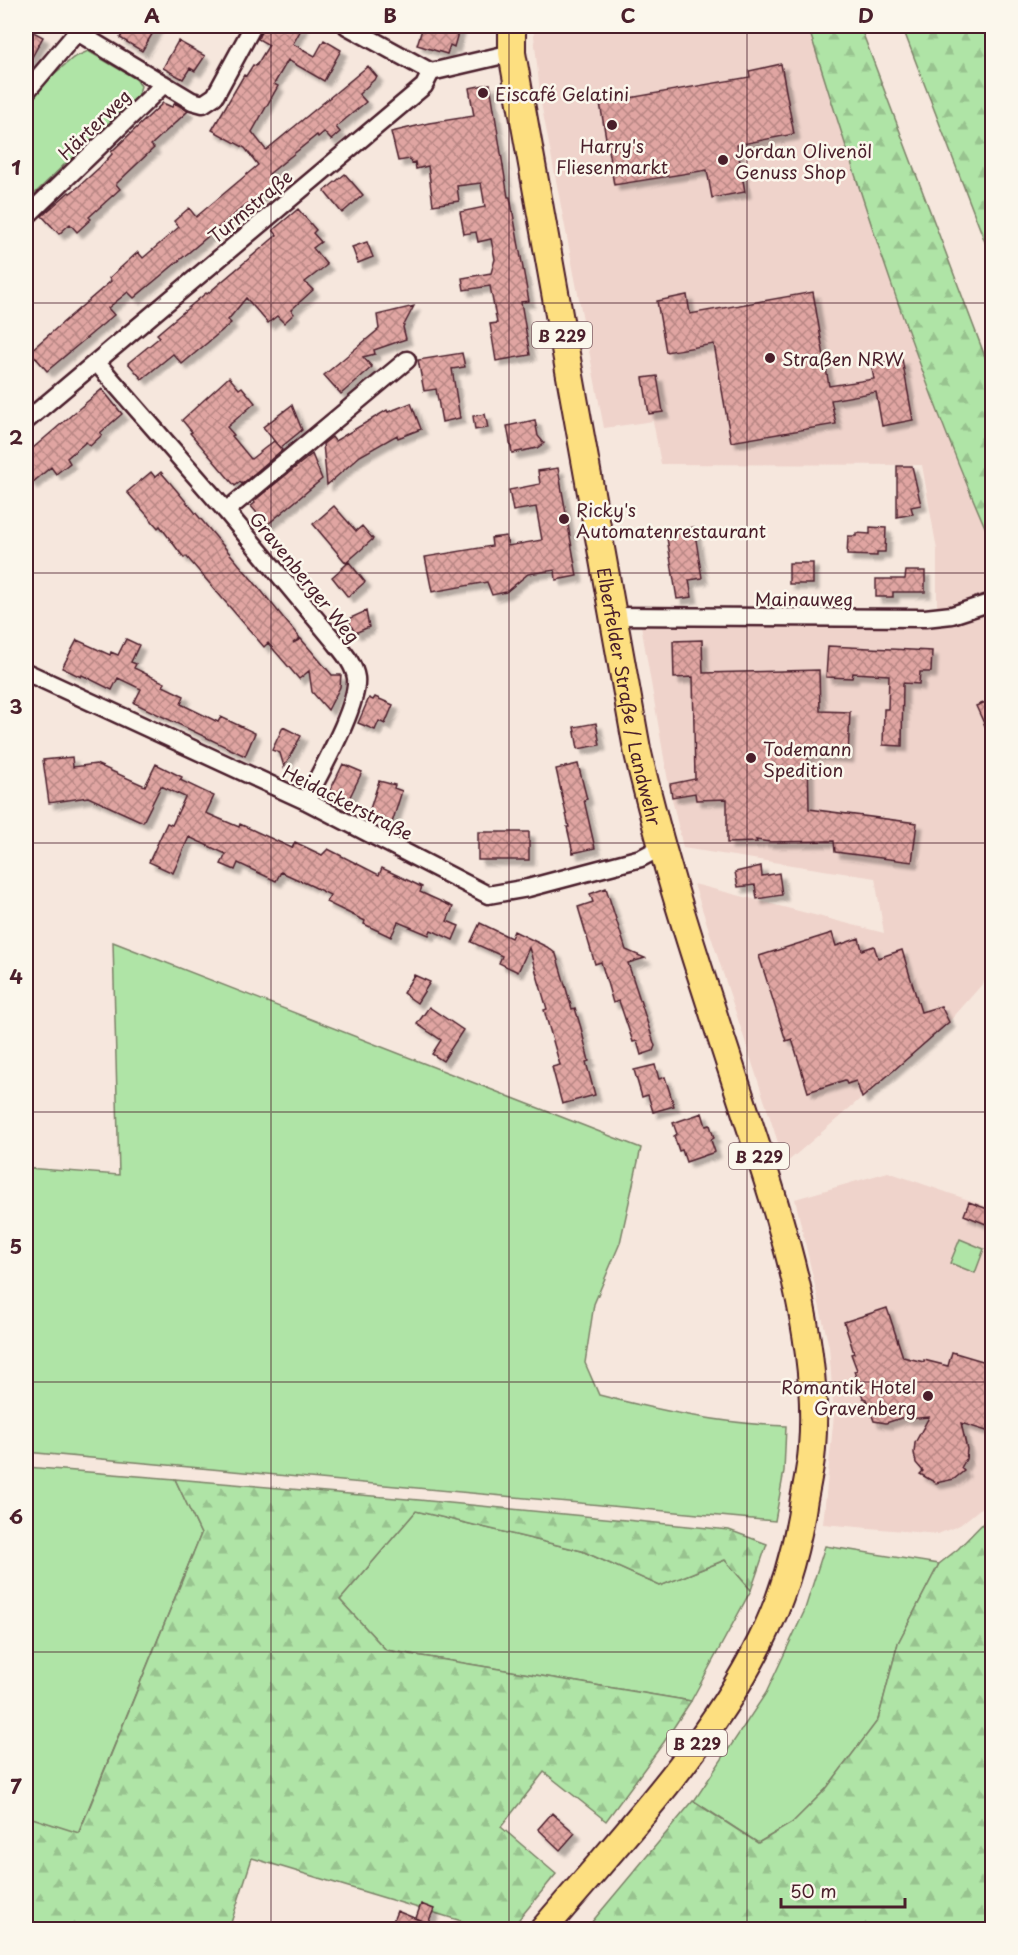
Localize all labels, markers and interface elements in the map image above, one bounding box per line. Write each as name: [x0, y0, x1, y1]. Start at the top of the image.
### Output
text: A: [144, 0, 160, 30]
text: B: [383, 0, 397, 30]
text: C: [620, 0, 636, 30]
text: D: [858, 0, 874, 30]
place label: Eiscafé Gelatini: [495, 80, 629, 107]
street label: Härterweg: [51, 82, 137, 166]
marker: Eiscafé Gelatini: [476, 86, 490, 100]
marker: Harry's Fliesenmarkt: [605, 118, 619, 132]
place label: Harry's Fliesenmarkt: [556, 132, 668, 180]
place label: Jordan Olivenöl Genuss Shop: [735, 137, 872, 185]
text: 1: [11, 152, 21, 182]
marker: Jordan Olivenöl Genuss Shop: [716, 153, 730, 167]
street label: Turmstraße: [202, 163, 298, 249]
road number: B 229: [532, 322, 592, 348]
place label: Straßen NRW: [782, 345, 904, 372]
marker: Straßen NRW: [763, 351, 777, 365]
text: 2: [9, 422, 23, 452]
place label: Ricky's Automatenrestaurant: [576, 496, 766, 544]
street label: Gravenberger Weg: [244, 506, 366, 648]
marker: Ricky's Automatenrestaurant: [557, 512, 571, 526]
street label: Elberfelder Straße / Landwehr: [591, 565, 669, 829]
street label: Mainauweg: [755, 585, 853, 612]
text: 3: [9, 691, 23, 721]
place label: Todemann Spedition: [763, 735, 852, 783]
marker: Todemann Spedition: [744, 751, 758, 765]
street label: Heidackerstraße: [278, 758, 418, 846]
text: 4: [9, 961, 23, 991]
road number: B 229: [729, 1143, 789, 1169]
text: 5: [10, 1231, 22, 1261]
place label: Romantik Hotel Gravenberg: [781, 1373, 916, 1421]
marker: Romantik Hotel Gravenberg: [921, 1389, 935, 1403]
text: 6: [9, 1501, 23, 1531]
road number: B 229: [667, 1730, 727, 1756]
text: 7: [10, 1771, 22, 1801]
scale bar: [781, 1871, 906, 1909]
text: 50 m: [790, 1877, 837, 1904]

